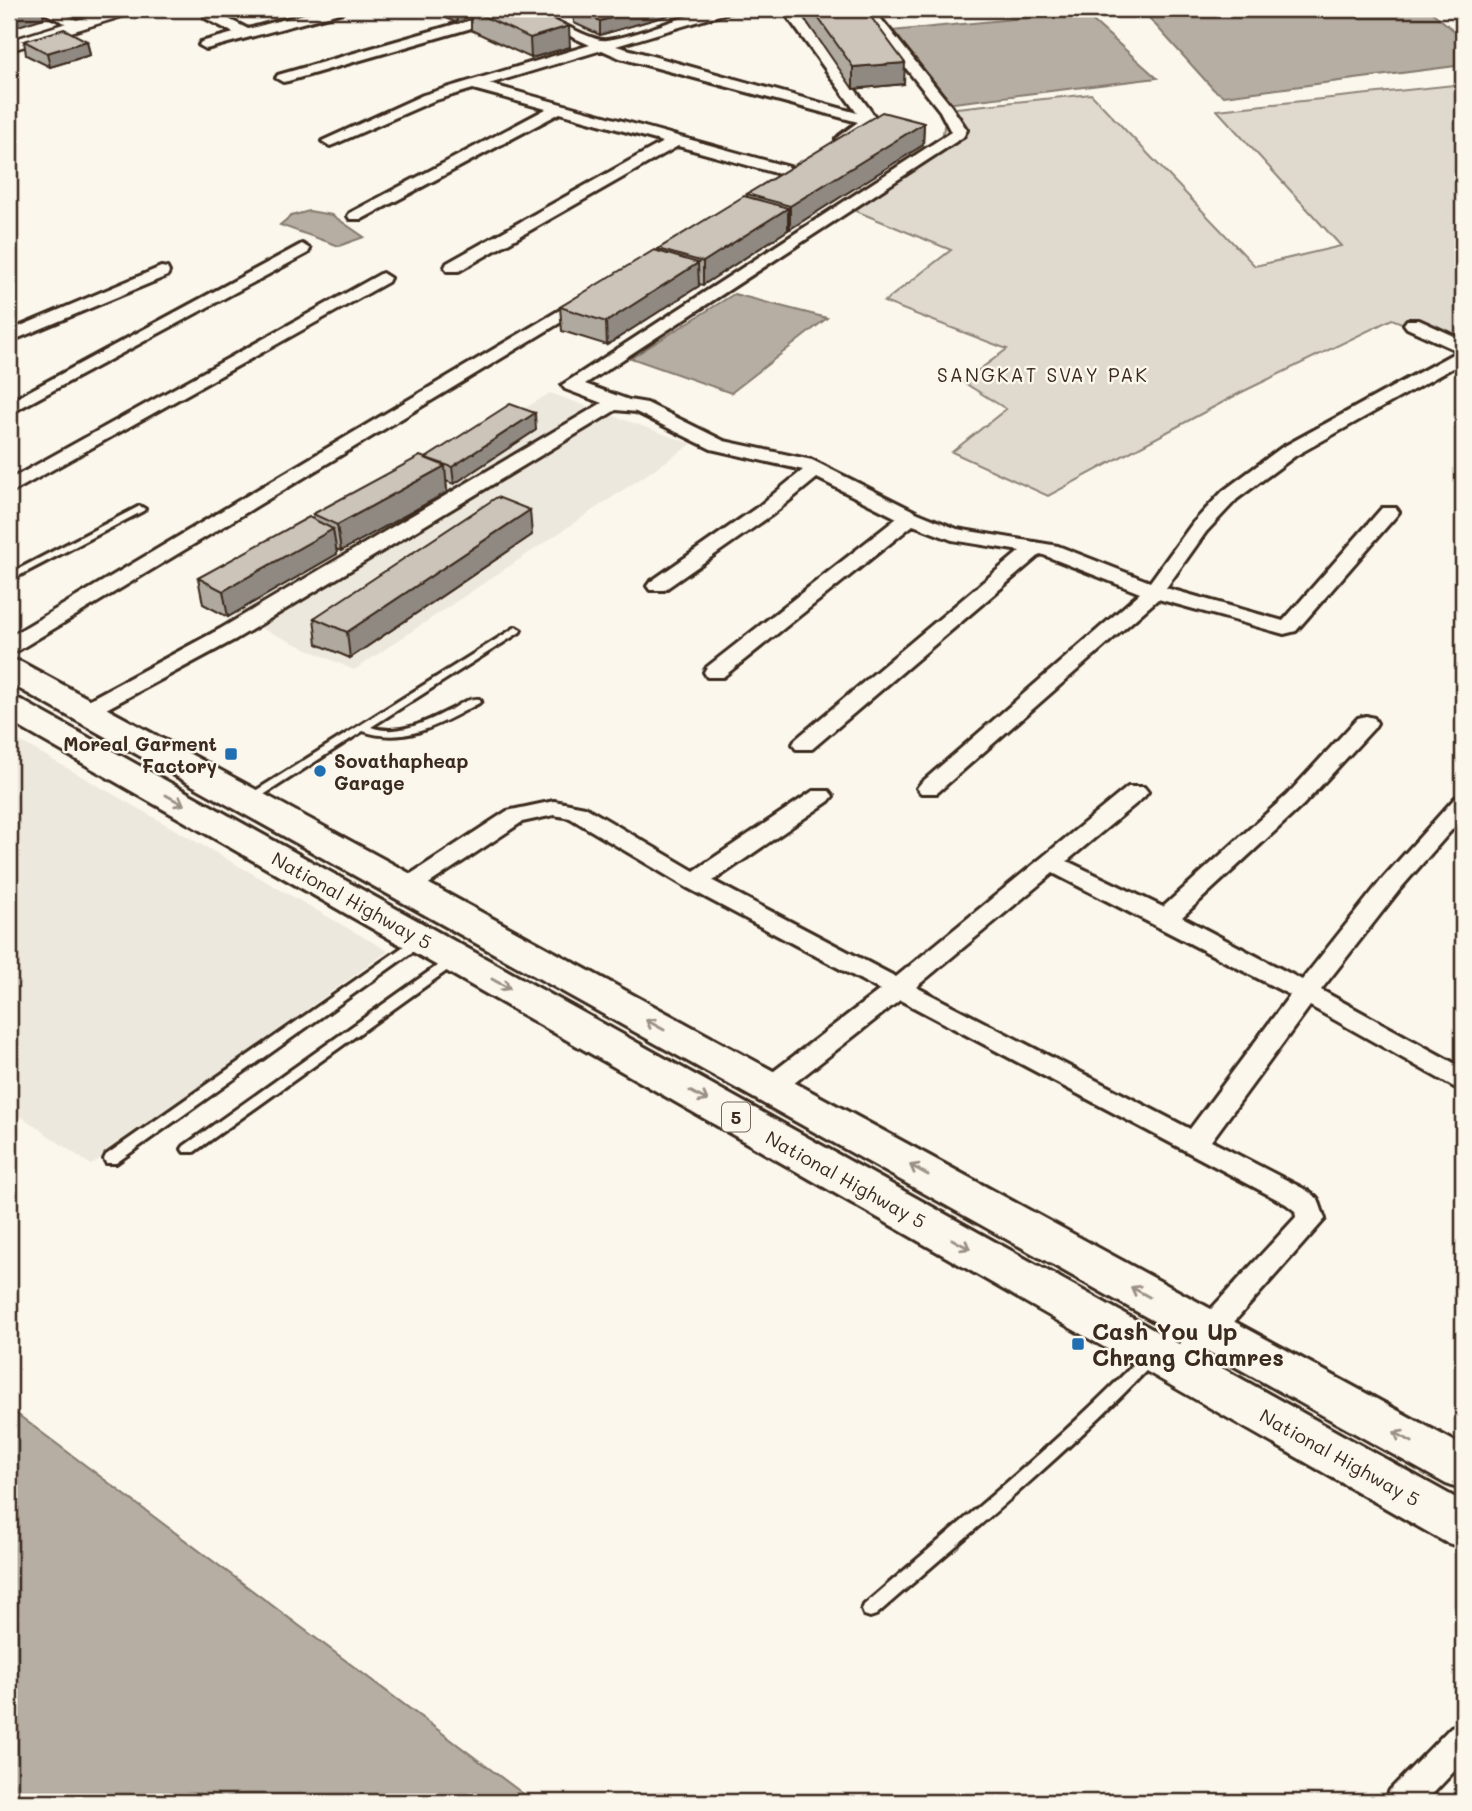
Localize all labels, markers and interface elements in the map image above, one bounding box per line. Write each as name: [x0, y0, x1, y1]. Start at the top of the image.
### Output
district label: SANGKAT SVAY PAK: [937, 362, 1149, 387]
place label: Moreal Garment Factory: [63, 731, 217, 778]
marker: Moreal Garment Factory: [223, 746, 239, 762]
place label: Sovathapheap Garage: [334, 748, 469, 795]
marker: Sovathapheap Garage: [312, 763, 328, 779]
one-way arrow: [164, 794, 185, 807]
street label: National Highway 5: [268, 846, 436, 954]
one-way arrow: [491, 977, 511, 991]
one-way arrow: [646, 1018, 666, 1032]
one-way arrow: [689, 1089, 709, 1103]
road number: 5: [722, 1102, 750, 1132]
street label: National Highway 5: [762, 1125, 930, 1233]
one-way arrow: [909, 1163, 930, 1176]
one-way arrow: [951, 1237, 971, 1251]
one-way arrow: [1130, 1285, 1151, 1298]
place label: Cash You Up Chrang Chamres: [1092, 1316, 1284, 1372]
marker: Cash You Up Chrang Chamres: [1070, 1336, 1086, 1352]
street label: National Highway 5: [1256, 1403, 1424, 1511]
one-way arrow: [1394, 1430, 1414, 1444]

